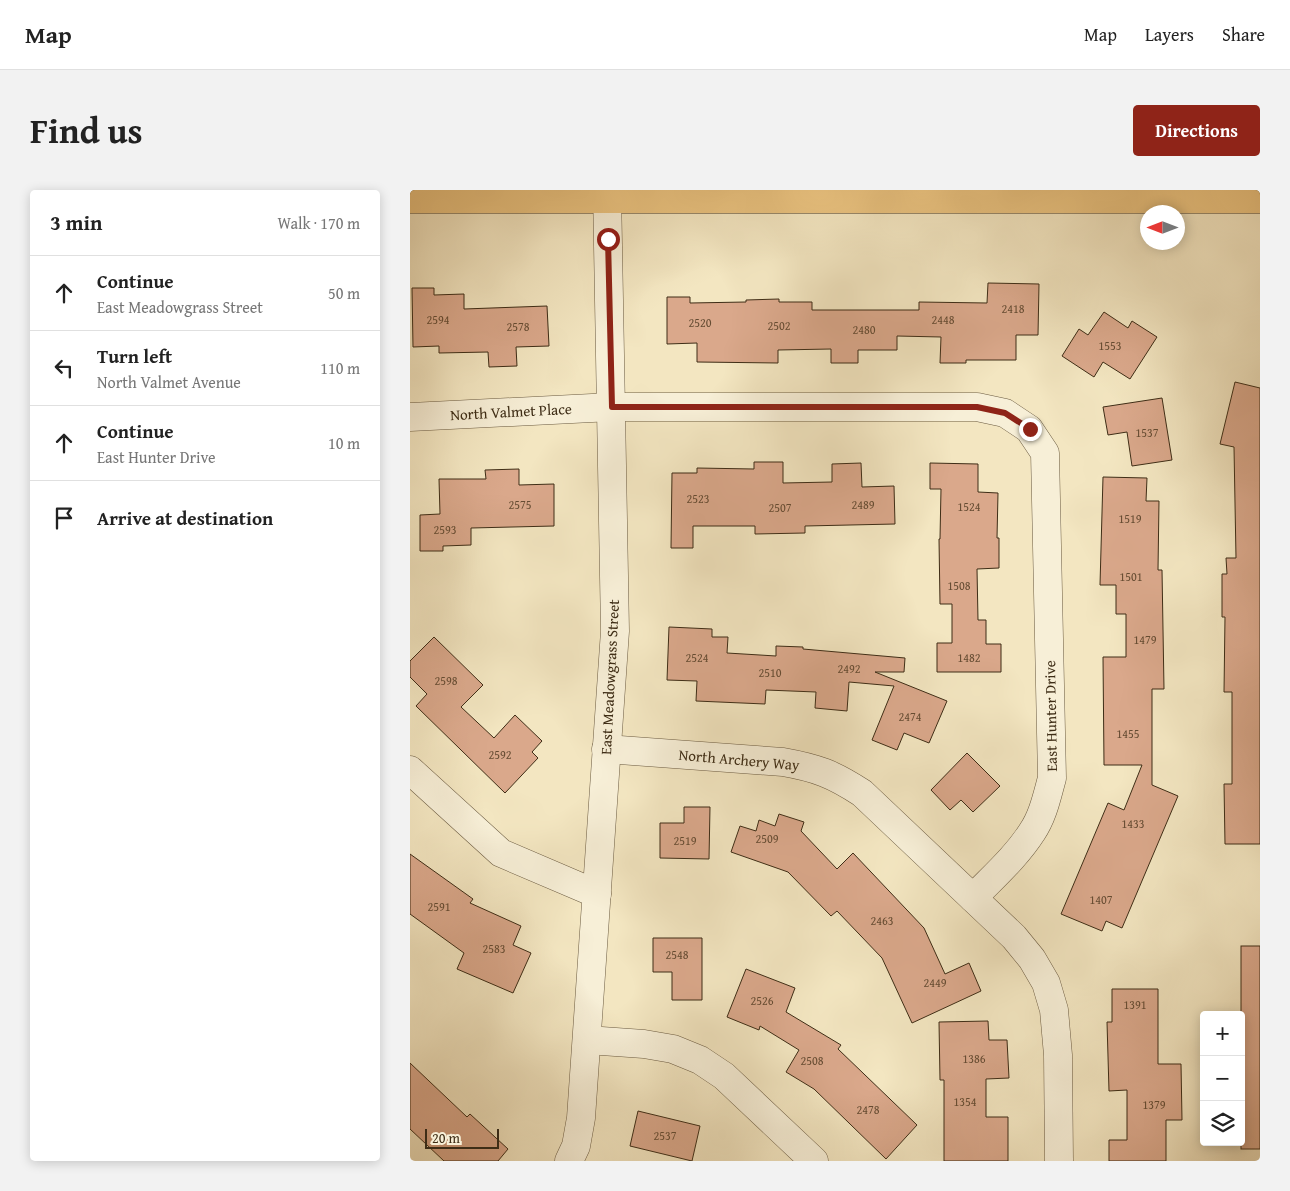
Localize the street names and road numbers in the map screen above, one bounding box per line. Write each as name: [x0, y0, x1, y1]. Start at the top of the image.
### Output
street label: North Valmet Place: [450, 398, 572, 425]
street label: East Meadowgrass Street: [595, 598, 624, 755]
street label: East Hunter Drive: [1039, 660, 1062, 772]
street label: North Archery Way: [678, 744, 801, 775]

